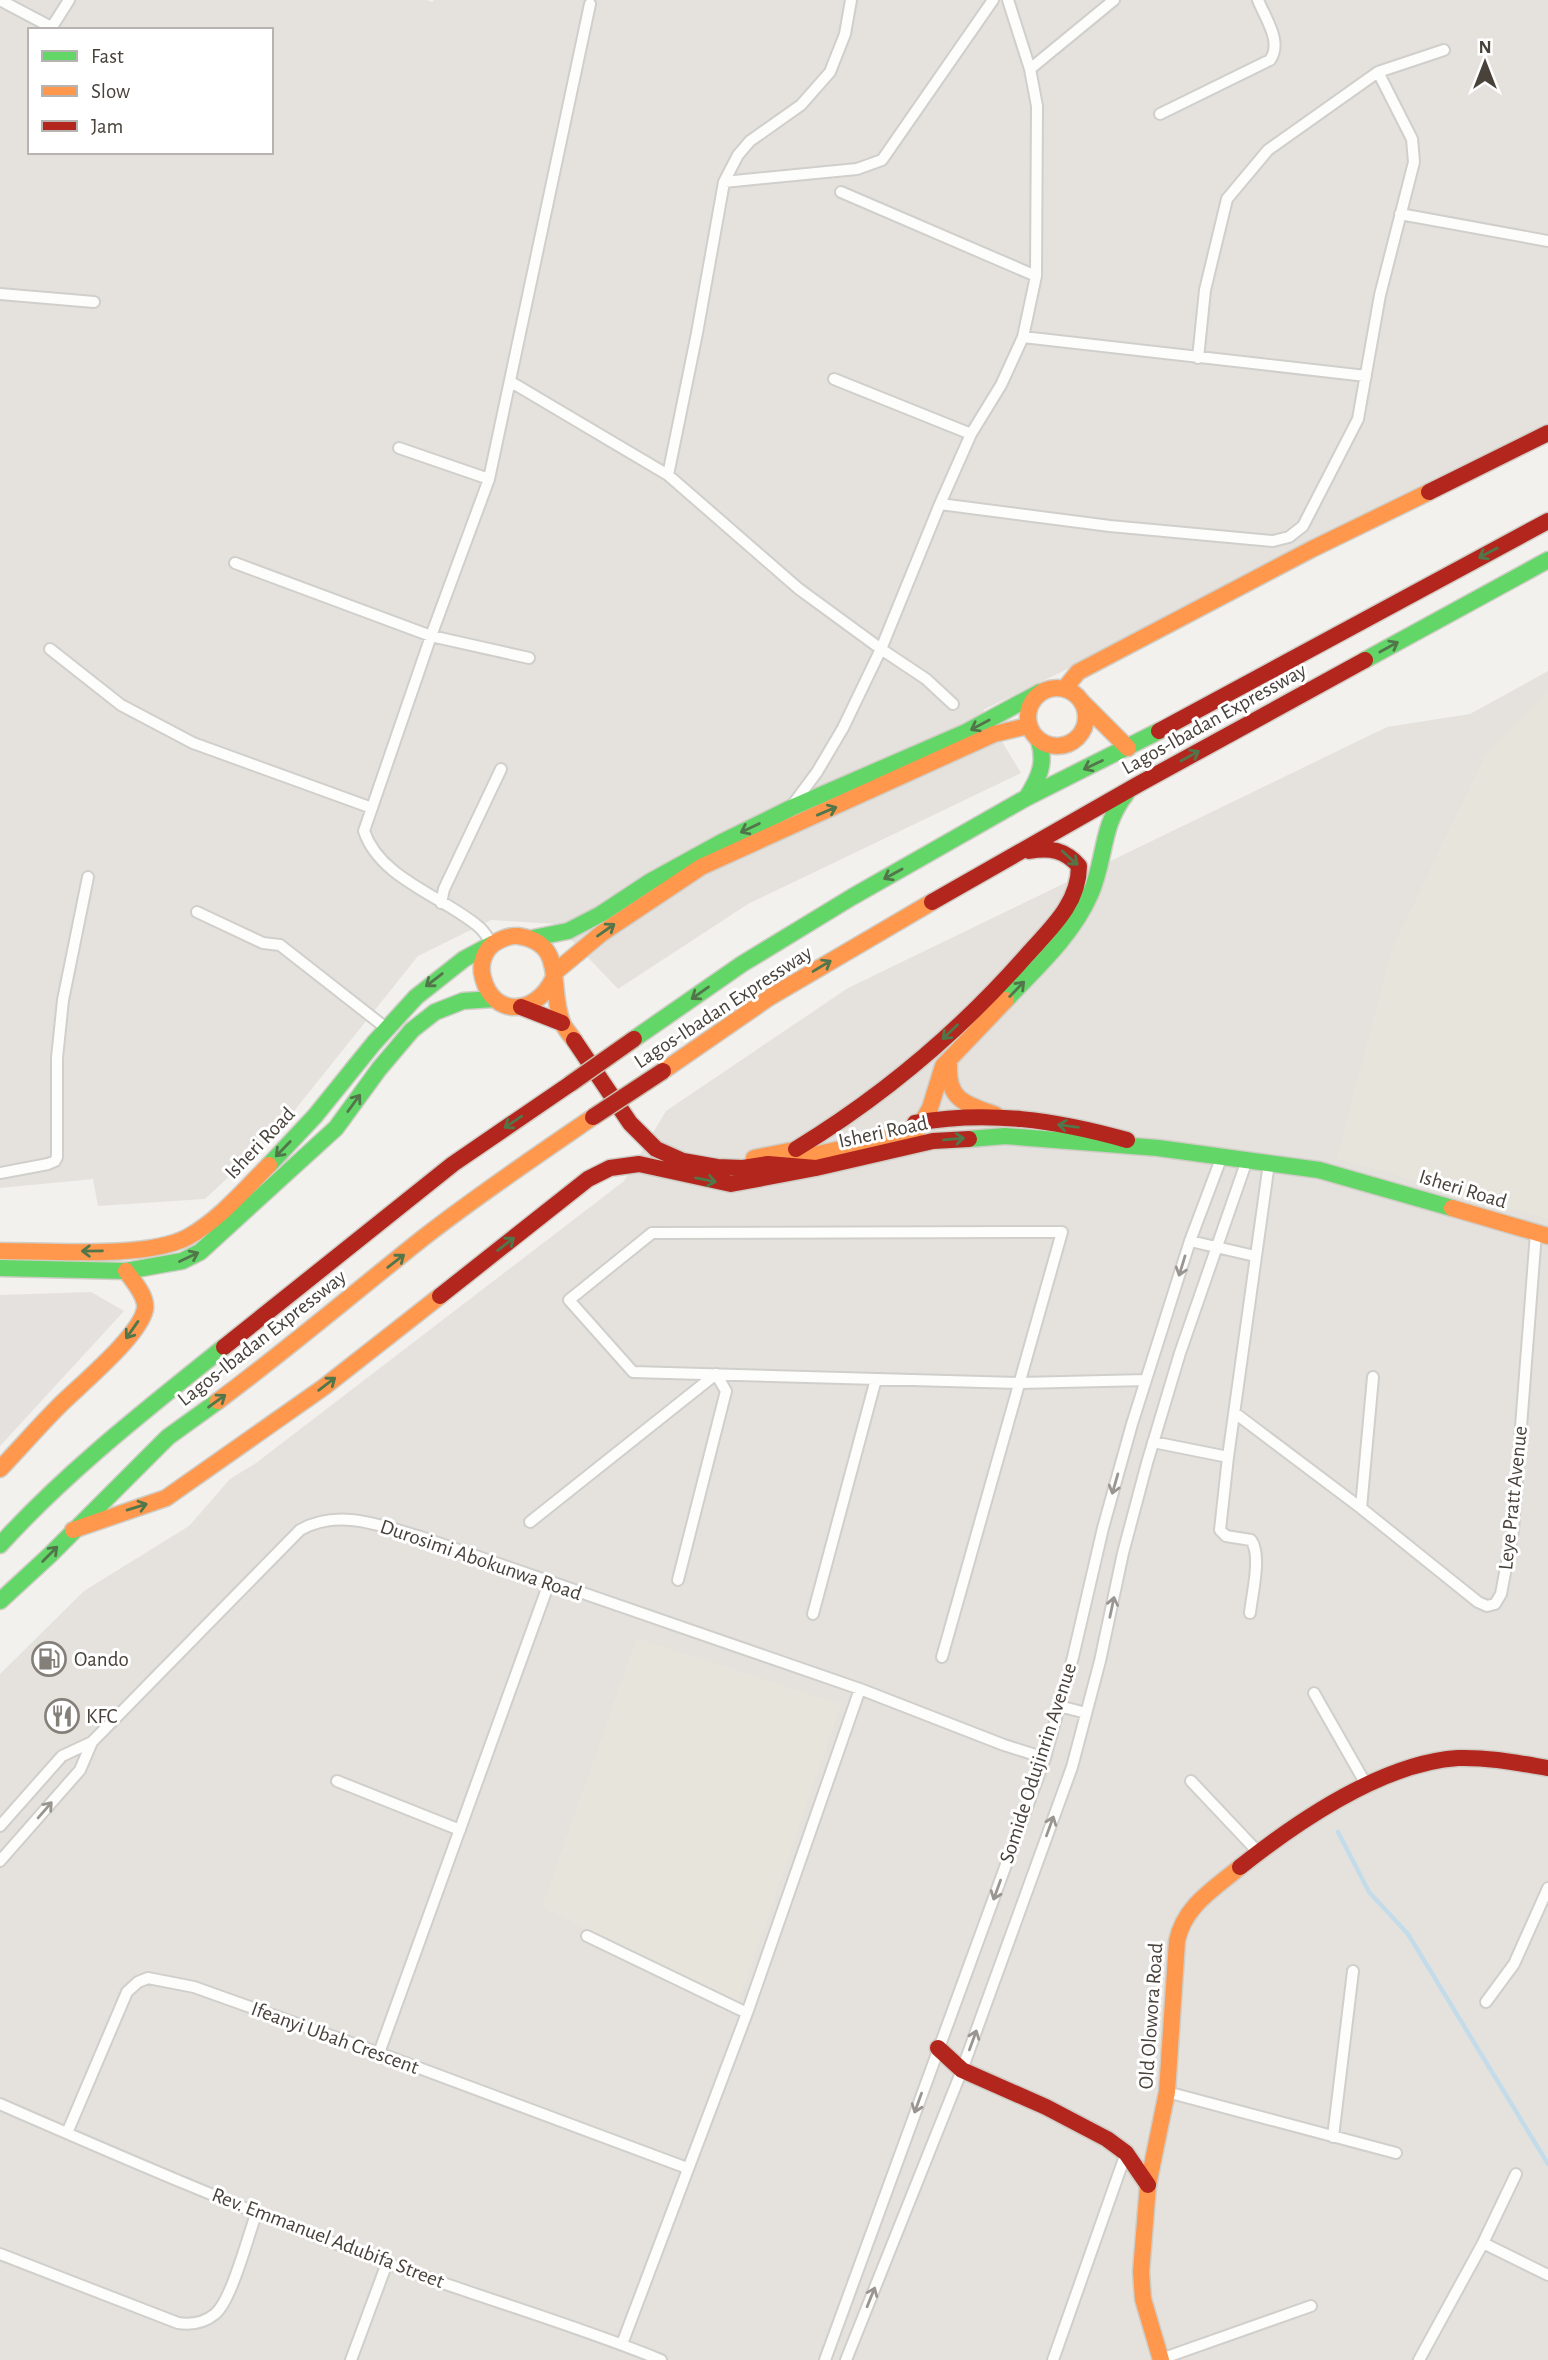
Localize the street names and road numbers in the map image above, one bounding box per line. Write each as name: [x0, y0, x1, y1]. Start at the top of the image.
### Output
street label: Lagos-Ibadan Expressway: [1118, 660, 1310, 778]
street label: Lagos-Ibadan Expressway: [630, 942, 816, 1072]
street label: Isheri Road: [221, 1103, 299, 1183]
street label: Isheri Road: [836, 1112, 930, 1152]
street label: Isheri Road: [1417, 1166, 1510, 1212]
street label: Lagos-Ibadan Expressway: [174, 1266, 350, 1410]
street label: Leye Pratt Avenue: [1495, 1425, 1531, 1571]
street label: Durosimi Abokunwa Road: [377, 1516, 585, 1604]
street label: Somide Odujinrin Avenue: [996, 1660, 1080, 1866]
street label: Old Olowora Road: [1135, 1942, 1167, 2090]
street label: Ifeanyi Ubah Crescent: [248, 1998, 422, 2078]
street label: Rev. Emmanuel Adubifa Street: [209, 2184, 447, 2292]

